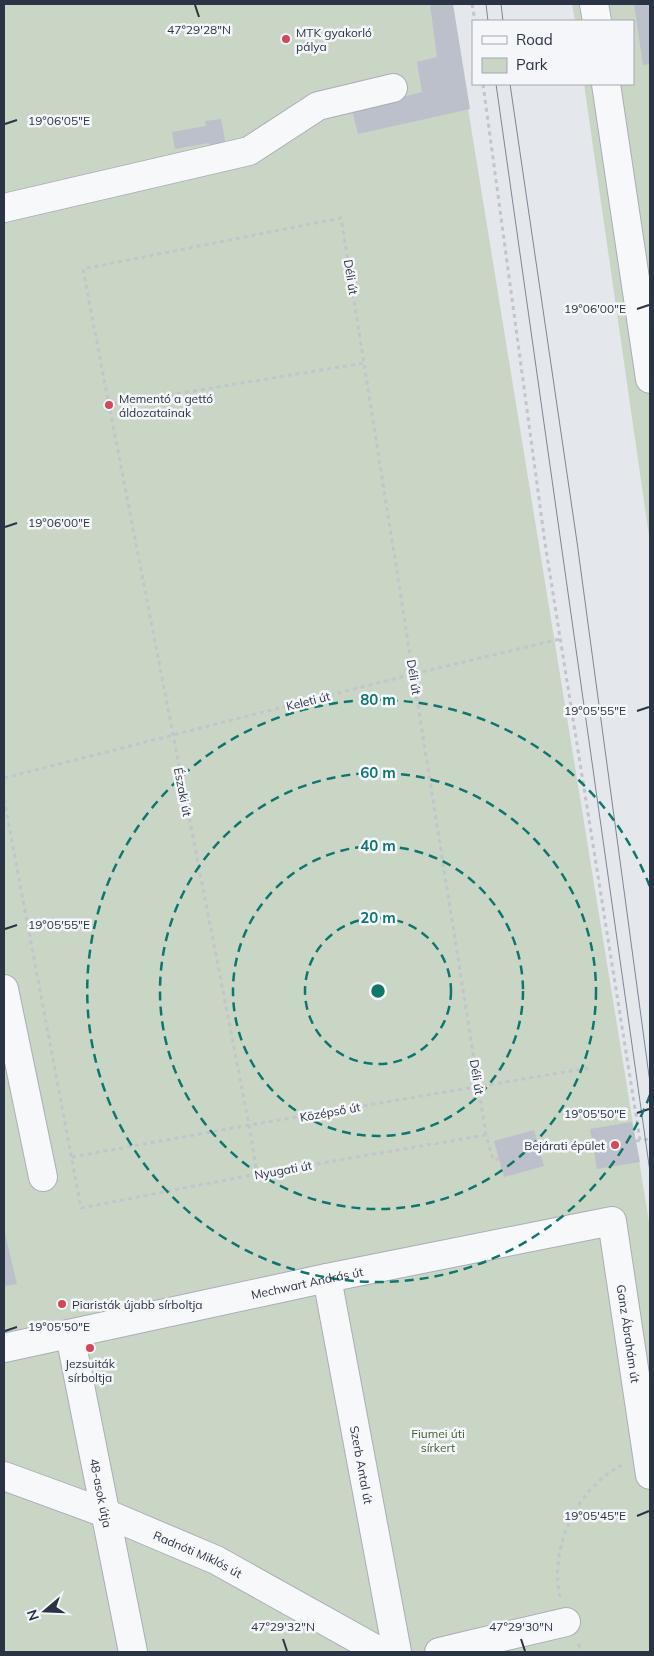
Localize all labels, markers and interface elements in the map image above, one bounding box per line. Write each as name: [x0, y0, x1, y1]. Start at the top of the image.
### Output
legend: [472, 20, 634, 85]
text: 47°29'28"N: [167, 22, 231, 37]
place label: MTK gyakorló pálya: [296, 25, 372, 54]
text: Road: [516, 30, 553, 49]
marker: MTK gyakorló pálya: [280, 33, 292, 45]
text: Park: [516, 55, 548, 74]
text: 19°06'05"E: [28, 113, 90, 128]
street label: Déli út: [341, 258, 361, 296]
text: 19°06'00"E: [564, 301, 626, 316]
place label: Mementó a gettó áldozatainak: [119, 391, 213, 420]
marker: Mementó a gettó áldozatainak: [103, 399, 115, 411]
text: 19°06'00"E: [28, 515, 90, 530]
street label: Déli út: [404, 658, 424, 696]
street label: Keleti út: [284, 688, 332, 714]
text: 80 m: [360, 690, 396, 709]
text: 19°05'55"E: [564, 703, 626, 718]
text: 60 m: [360, 763, 396, 782]
street label: Északi út: [171, 766, 195, 818]
text: 40 m: [360, 836, 396, 855]
text: 20 m: [360, 908, 396, 927]
text: 19°05'55"E: [28, 917, 90, 932]
centre of rings: [369, 982, 387, 1000]
street label: Déli út: [467, 1058, 487, 1096]
street label: Középső út: [299, 1099, 361, 1125]
text: 19°05'50"E: [564, 1106, 626, 1121]
place label: Bejárati épület: [524, 1138, 605, 1153]
marker: Bejárati épület: [609, 1139, 621, 1151]
street label: Nyugati út: [253, 1158, 313, 1182]
street label: Mechwart András út: [250, 1263, 364, 1302]
street label: Ganz Ábrahám út: [614, 1284, 644, 1384]
place label: Piaristák újabb sírboltja: [72, 1297, 203, 1312]
marker: Piaristák újabb sírboltja: [56, 1298, 68, 1310]
text: 19°05'50"E: [28, 1319, 90, 1334]
marker: Jezsuiták sírboltja: [84, 1342, 96, 1354]
place label: Jezsuiták sírboltja: [65, 1356, 116, 1385]
street label: Szerb Antal út: [347, 1424, 377, 1505]
park label: Fiumei úti sírkert: [411, 1426, 465, 1455]
street label: 48-asok útja: [87, 1457, 116, 1529]
text: 19°05'45"E: [564, 1508, 626, 1523]
street label: Radnóti Miklós út: [151, 1527, 245, 1581]
north arrow: [20, 1586, 70, 1636]
text: N: [22, 1607, 43, 1623]
text: 47°29'32"N: [251, 1619, 315, 1634]
text: 47°29'30"N: [489, 1619, 553, 1634]

